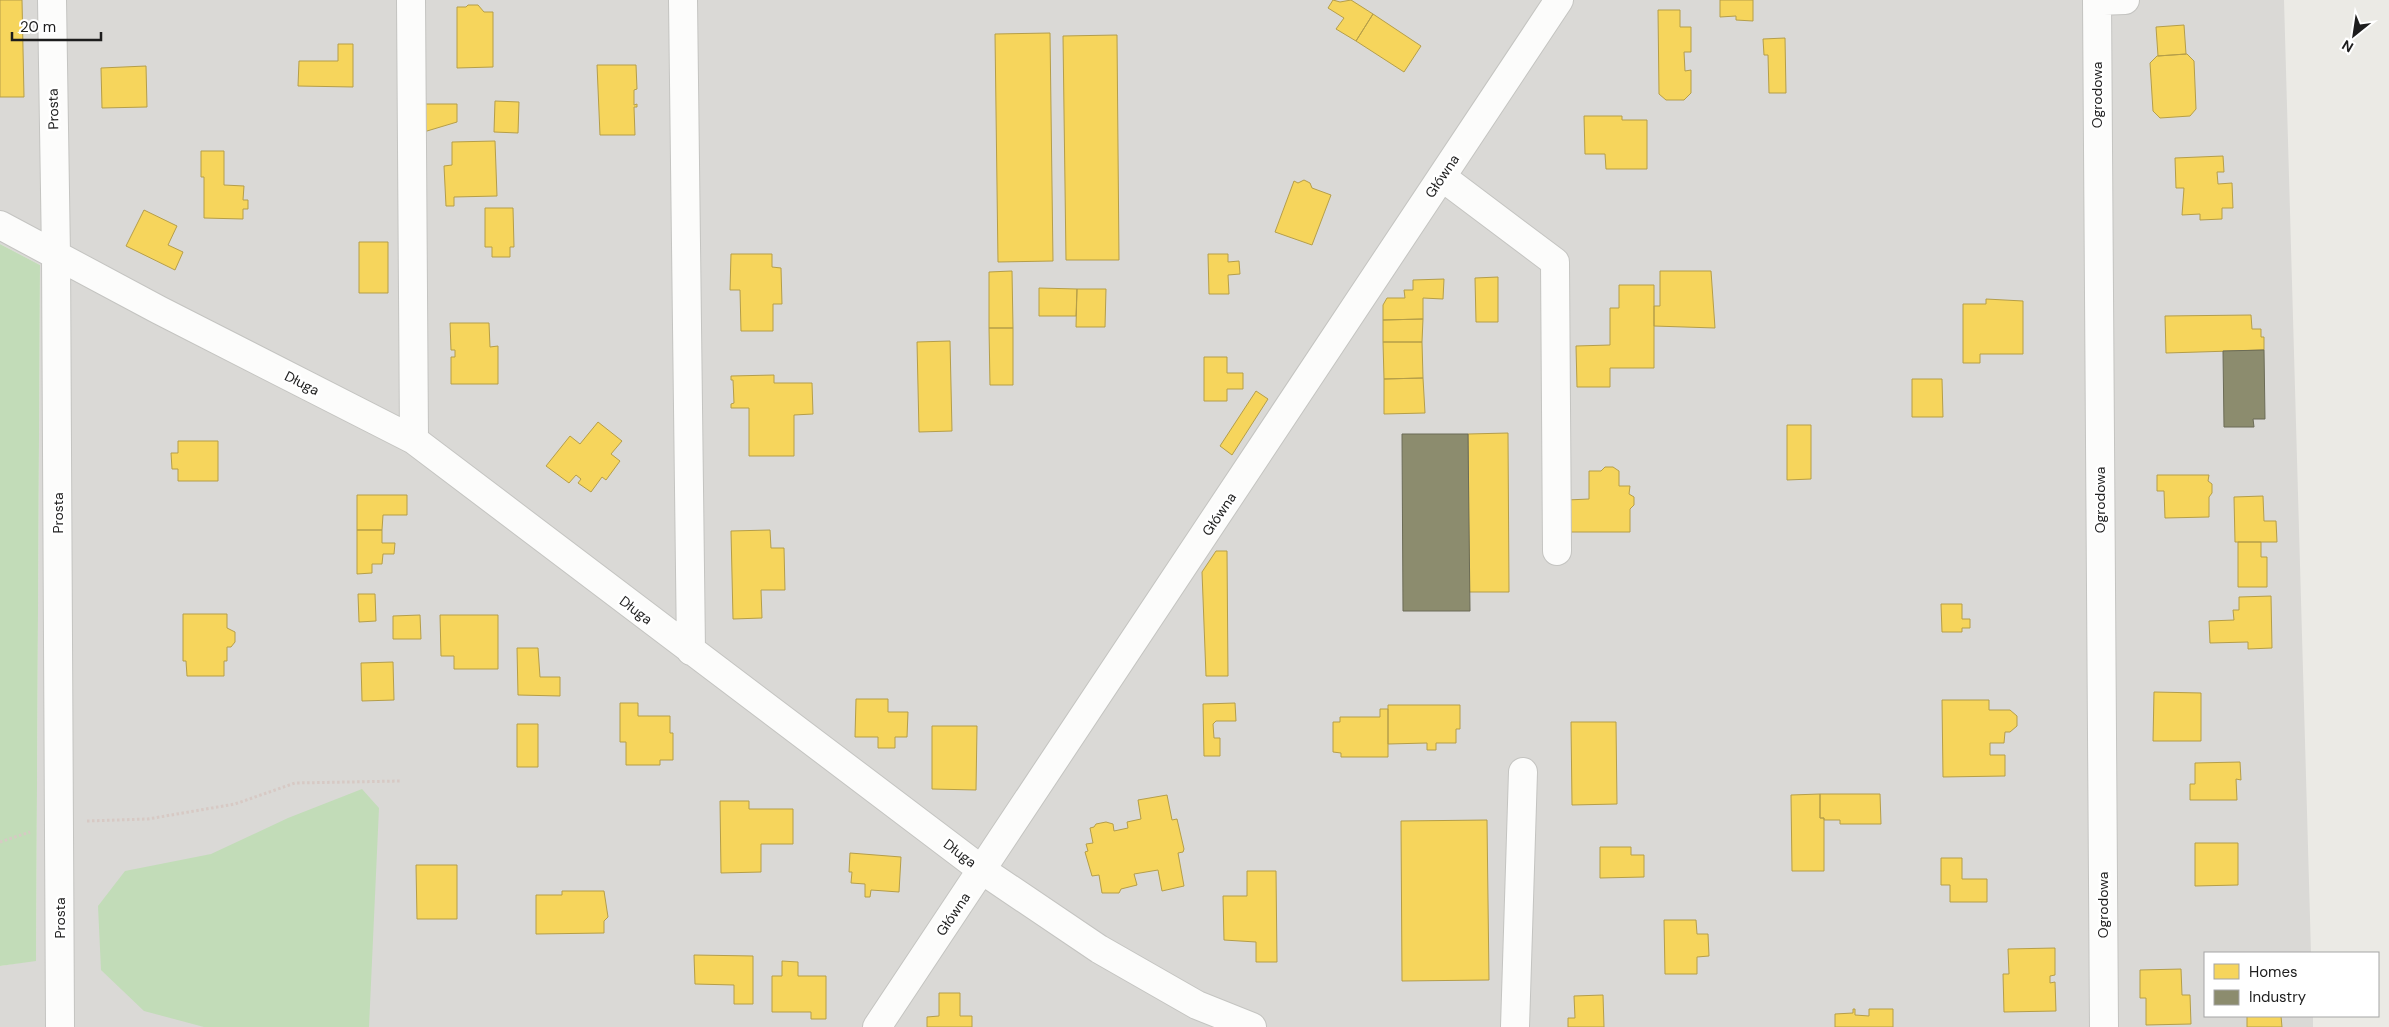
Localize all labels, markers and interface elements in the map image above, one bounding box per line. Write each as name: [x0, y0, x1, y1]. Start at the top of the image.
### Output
scale bar: [12, 10, 101, 42]
north arrow: [2329, 10, 2379, 60]
text: 20 m: [20, 17, 56, 37]
text: N: [2339, 36, 2356, 57]
street label: Ogrodowa: [2088, 62, 2106, 128]
street label: Prosta: [44, 88, 62, 130]
street label: Główna: [1421, 151, 1463, 201]
street label: Długa: [282, 367, 322, 399]
street label: Ogrodowa: [2091, 467, 2109, 533]
street label: Główna: [1198, 489, 1240, 539]
street label: Prosta: [49, 492, 67, 534]
street label: Długa: [616, 592, 656, 628]
street label: Długa: [940, 835, 980, 871]
street label: Ogrodowa: [2094, 872, 2112, 938]
street label: Główna: [932, 889, 974, 939]
street label: Prosta: [51, 897, 69, 939]
legend: [2204, 952, 2379, 1017]
text: Homes: [2249, 962, 2298, 982]
text: Industry: [2249, 987, 2307, 1007]

